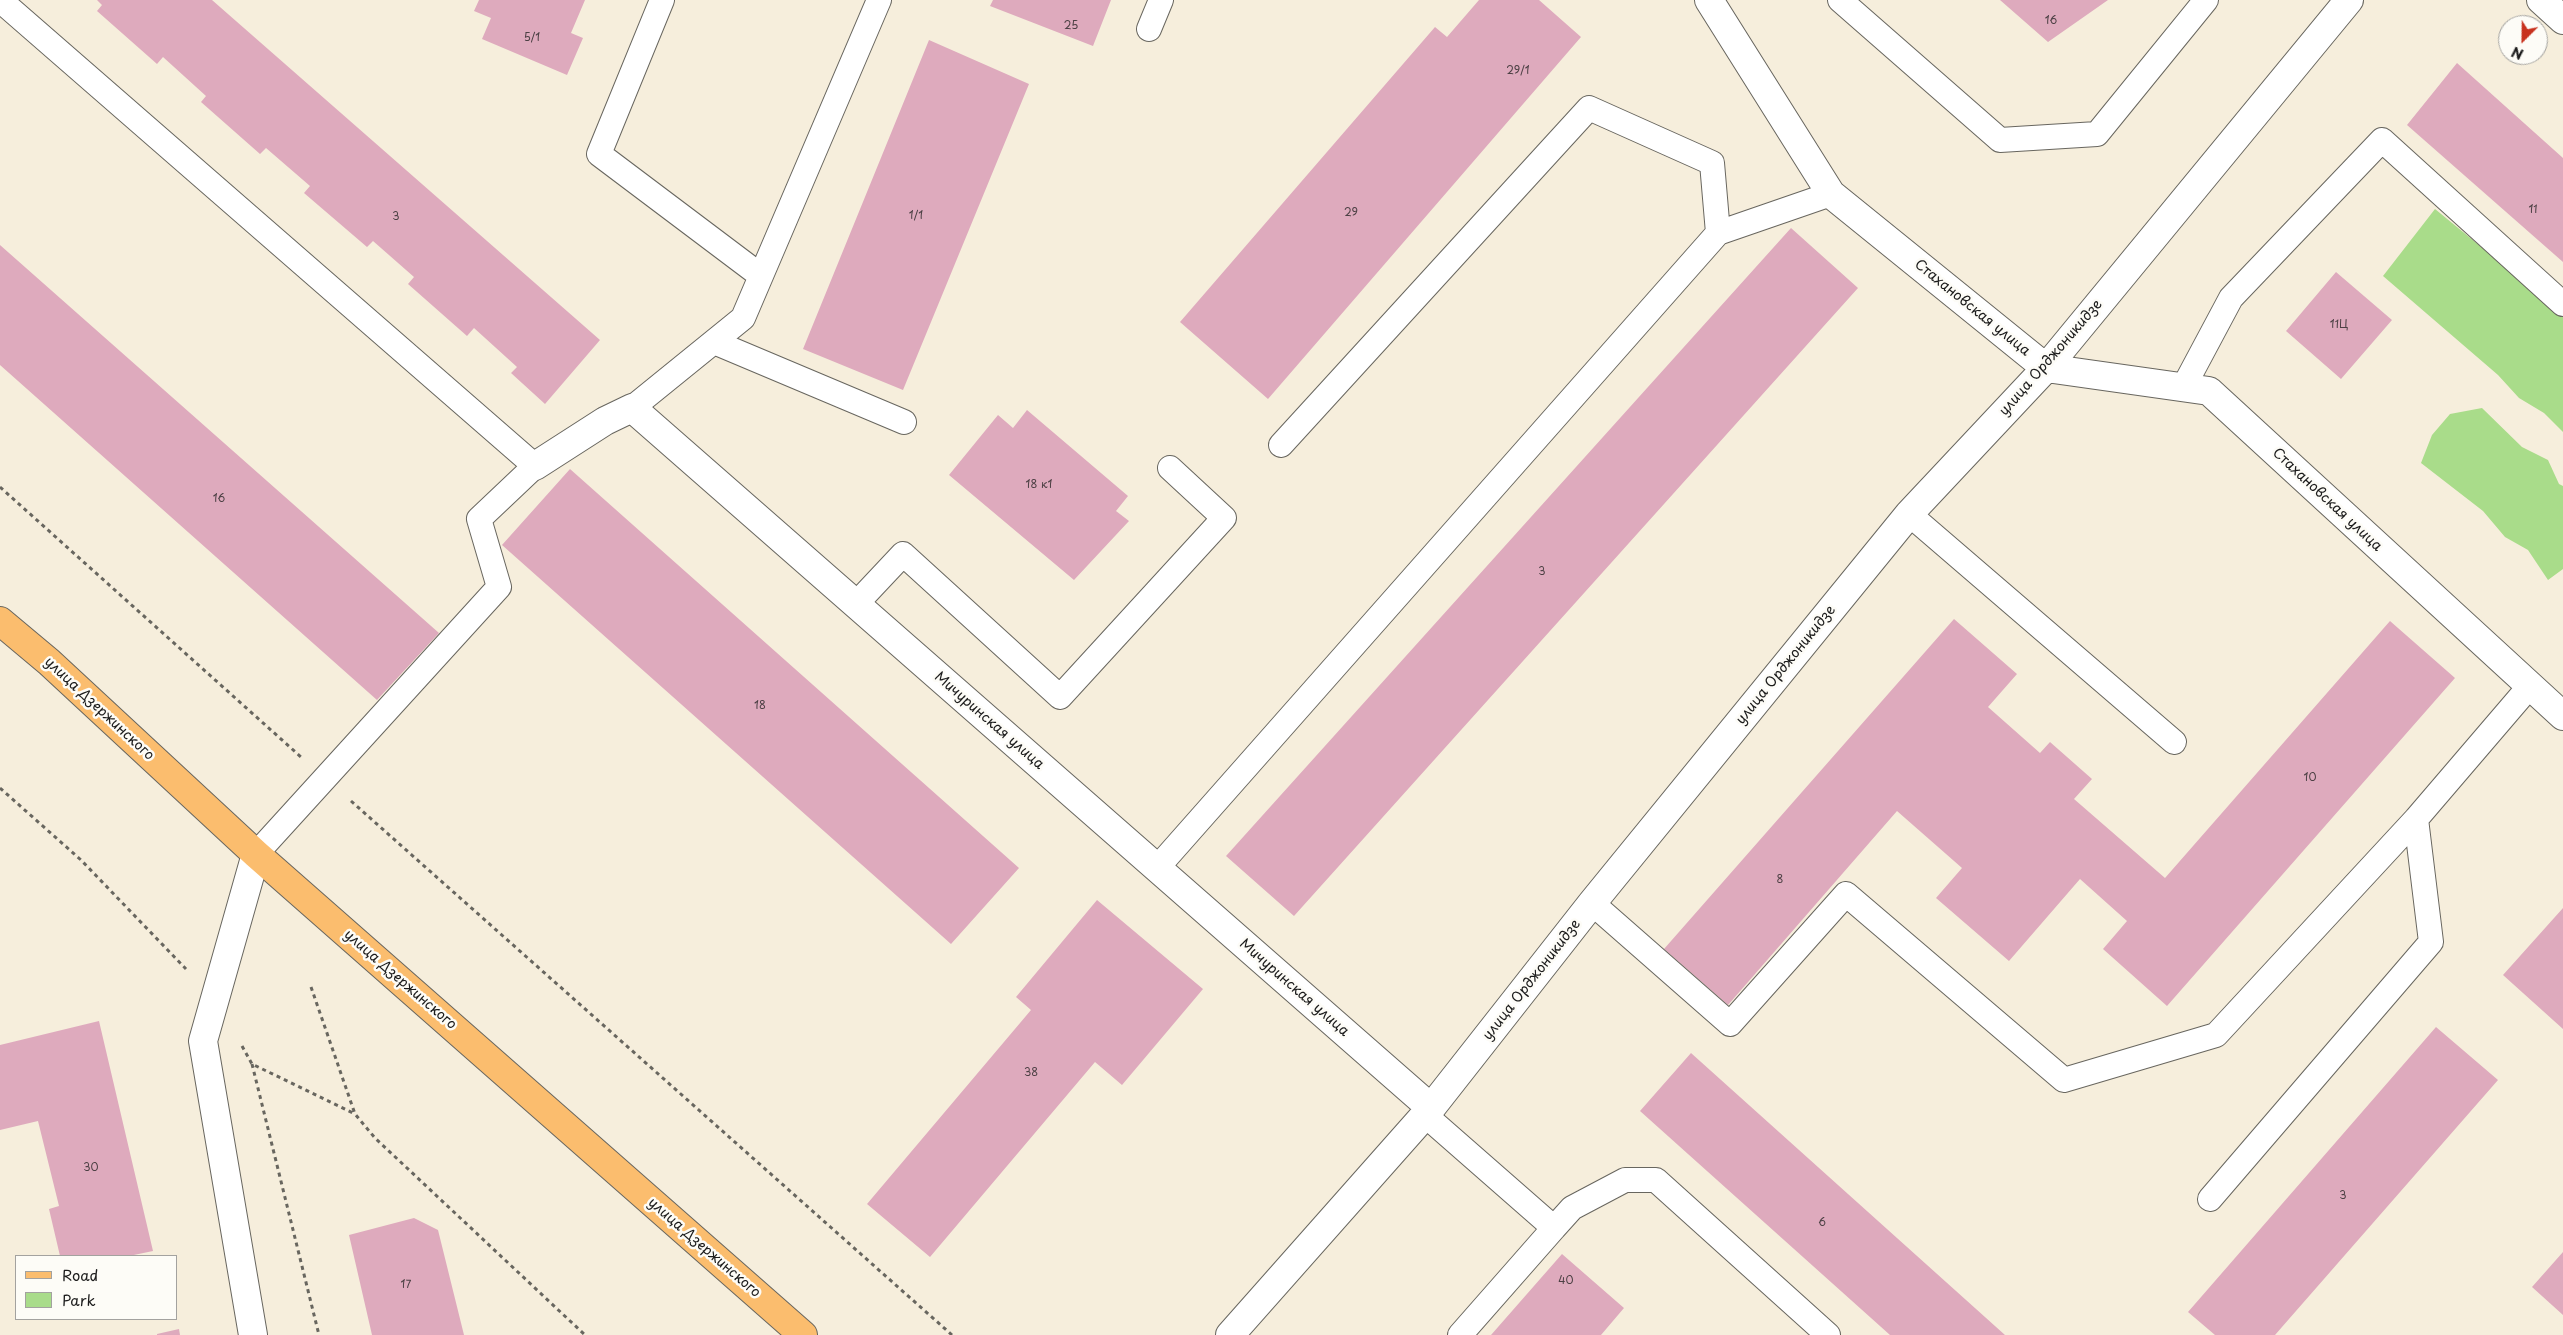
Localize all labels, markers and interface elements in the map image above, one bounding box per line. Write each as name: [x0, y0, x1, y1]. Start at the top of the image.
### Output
house number: 16: [2045, 14, 2057, 28]
north arrow: [2498, 15, 2548, 65]
house number: 25: [1064, 19, 1078, 33]
house number: 5/1: [524, 31, 540, 45]
text: N: [2508, 42, 2527, 65]
house number: 29/1: [1506, 64, 1530, 78]
house number: 11: [2528, 203, 2538, 217]
house number: 29: [1344, 206, 1358, 220]
house number: 1/1: [909, 209, 923, 223]
house number: 3: [392, 210, 400, 224]
street label: Стахановская улица: [1911, 256, 2033, 360]
street label: улица Орджоникидзе: [1996, 296, 2106, 420]
house number: 11Ц: [2330, 318, 2348, 332]
street label: Стахановская улица: [2269, 445, 2385, 555]
house number: 18 к1: [1026, 478, 1052, 492]
house number: 16: [213, 492, 225, 506]
house number: 3: [1538, 565, 1546, 579]
street label: улица Орджоникидзе: [1733, 602, 1839, 728]
street label: улица Дзержинского: [41, 654, 157, 764]
street label: Мичуринская улица: [931, 669, 1047, 773]
house number: 18: [754, 699, 766, 713]
house number: 10: [2304, 771, 2316, 785]
house number: 8: [1777, 873, 1783, 887]
street label: улица Орджоникидзе: [1480, 916, 1584, 1044]
street label: улица Дзержинского: [340, 927, 460, 1033]
street label: Мичуринская улица: [1236, 936, 1352, 1040]
house number: 38: [1024, 1066, 1038, 1080]
house number: 30: [83, 1161, 99, 1175]
house number: 3: [2339, 1189, 2347, 1203]
street label: улица Дзержинского: [644, 1195, 764, 1301]
house number: 6: [1818, 1216, 1826, 1230]
legend: [15, 1255, 178, 1320]
text: Road: [62, 1263, 98, 1286]
house number: 40: [1558, 1274, 1574, 1288]
house number: 17: [401, 1278, 411, 1292]
text: Park: [62, 1288, 96, 1311]

